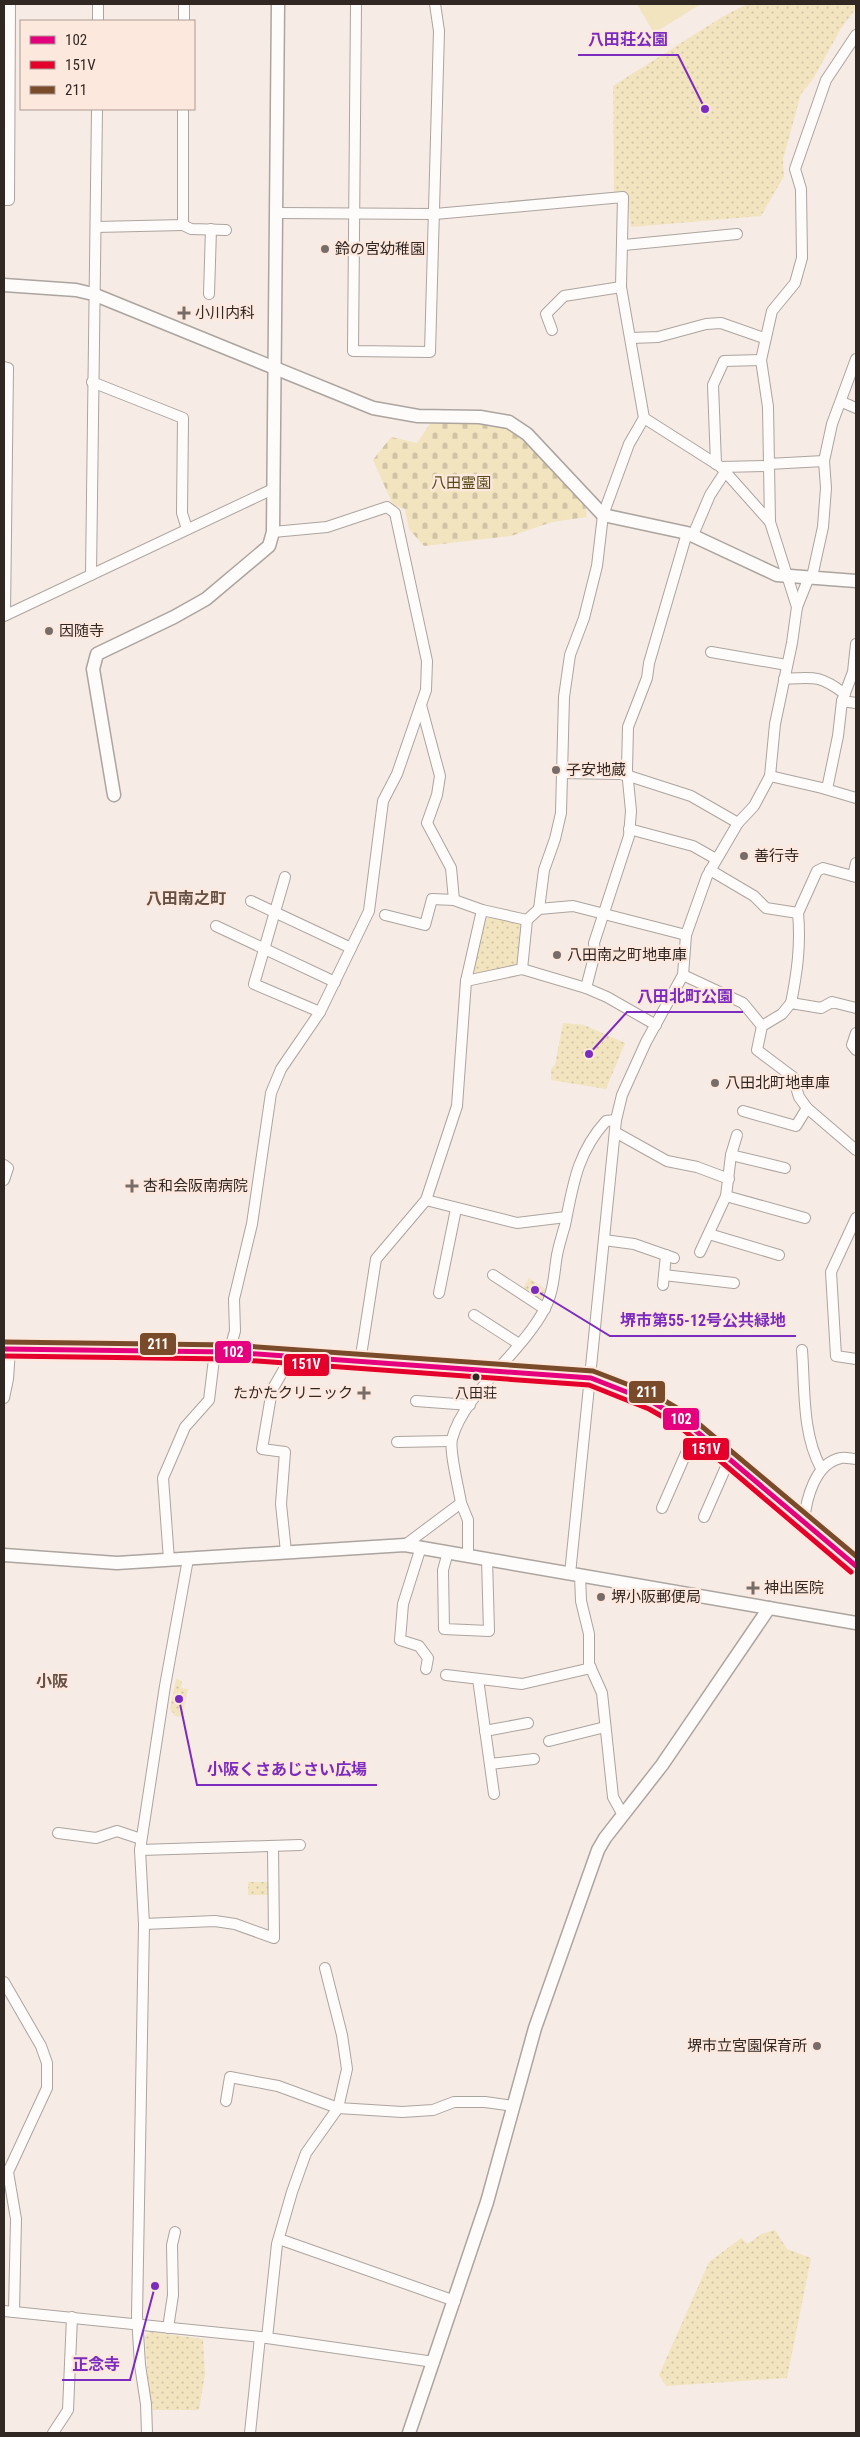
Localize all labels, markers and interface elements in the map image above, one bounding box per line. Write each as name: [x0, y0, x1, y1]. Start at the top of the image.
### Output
legend: [20, 20, 195, 110]
callout: 八田荘公園: [578, 24, 678, 55]
text: 八田荘公園: [588, 30, 668, 49]
text: 102: [65, 31, 87, 49]
text: 151V: [65, 56, 96, 74]
text: 211: [65, 81, 87, 99]
place label: 鈴の宮幼稚園: [335, 240, 425, 258]
marker: 鈴の宮幼稚園: [319, 243, 331, 255]
place label: 小川内科: [195, 304, 255, 322]
marker: 小川内科: [177, 306, 191, 320]
park label: 八田霊園: [431, 474, 491, 492]
place label: 因随寺: [59, 622, 104, 640]
marker: 因随寺: [43, 625, 55, 637]
place label: 子安地蔵: [566, 761, 626, 779]
marker: 子安地蔵: [550, 764, 562, 776]
place label: 善行寺: [754, 847, 799, 865]
marker: 善行寺: [738, 850, 750, 862]
district label: 八田南之町: [146, 889, 226, 908]
place label: 八田南之町地車庫: [567, 946, 687, 964]
marker: 八田南之町地車庫: [551, 949, 563, 961]
callout: 八田北町公園: [627, 981, 743, 1012]
text: 八田北町公園: [637, 987, 733, 1006]
place label: 八田北町地車庫: [725, 1074, 830, 1092]
marker: 八田北町地車庫: [709, 1077, 721, 1089]
place label: 杏和会阪南病院: [143, 1177, 248, 1195]
marker: 杏和会阪南病院: [125, 1179, 139, 1193]
callout: 堺市第55-12号公共緑地: [610, 1305, 796, 1336]
text: 堺市第55-12号公共緑地: [620, 1311, 786, 1330]
line badge: 211: [139, 1332, 177, 1356]
text: 211: [147, 1336, 169, 1352]
line badge: 102: [214, 1340, 252, 1364]
text: 102: [222, 1344, 244, 1360]
line badge: 151V: [283, 1353, 330, 1377]
text: 151V: [291, 1356, 321, 1372]
marker: 八田荘: [471, 1372, 481, 1382]
line badge: 211: [628, 1380, 666, 1404]
place label: たかたクリニック: [233, 1384, 353, 1402]
text: 211: [636, 1384, 658, 1400]
place label: 八田荘: [455, 1385, 497, 1401]
marker: たかたクリニック: [357, 1386, 371, 1400]
line badge: 102: [662, 1407, 700, 1431]
text: 102: [670, 1411, 692, 1427]
line badge: 151V: [682, 1437, 730, 1461]
text: 151V: [691, 1441, 721, 1457]
place label: 神出医院: [764, 1579, 824, 1597]
marker: 神出医院: [746, 1581, 760, 1595]
place label: 堺小阪郵便局: [611, 1588, 701, 1606]
marker: 堺小阪郵便局: [595, 1591, 607, 1603]
district label: 小阪: [36, 1672, 68, 1691]
callout: 小阪くさあじさい広場: [197, 1754, 377, 1785]
text: 小阪くさあじさい広場: [207, 1760, 367, 1779]
place label: 堺市立宮園保育所: [687, 2037, 807, 2055]
marker: 堺市立宮園保育所: [811, 2040, 823, 2052]
callout: 正念寺: [62, 2349, 130, 2380]
text: 正念寺: [72, 2355, 120, 2374]

